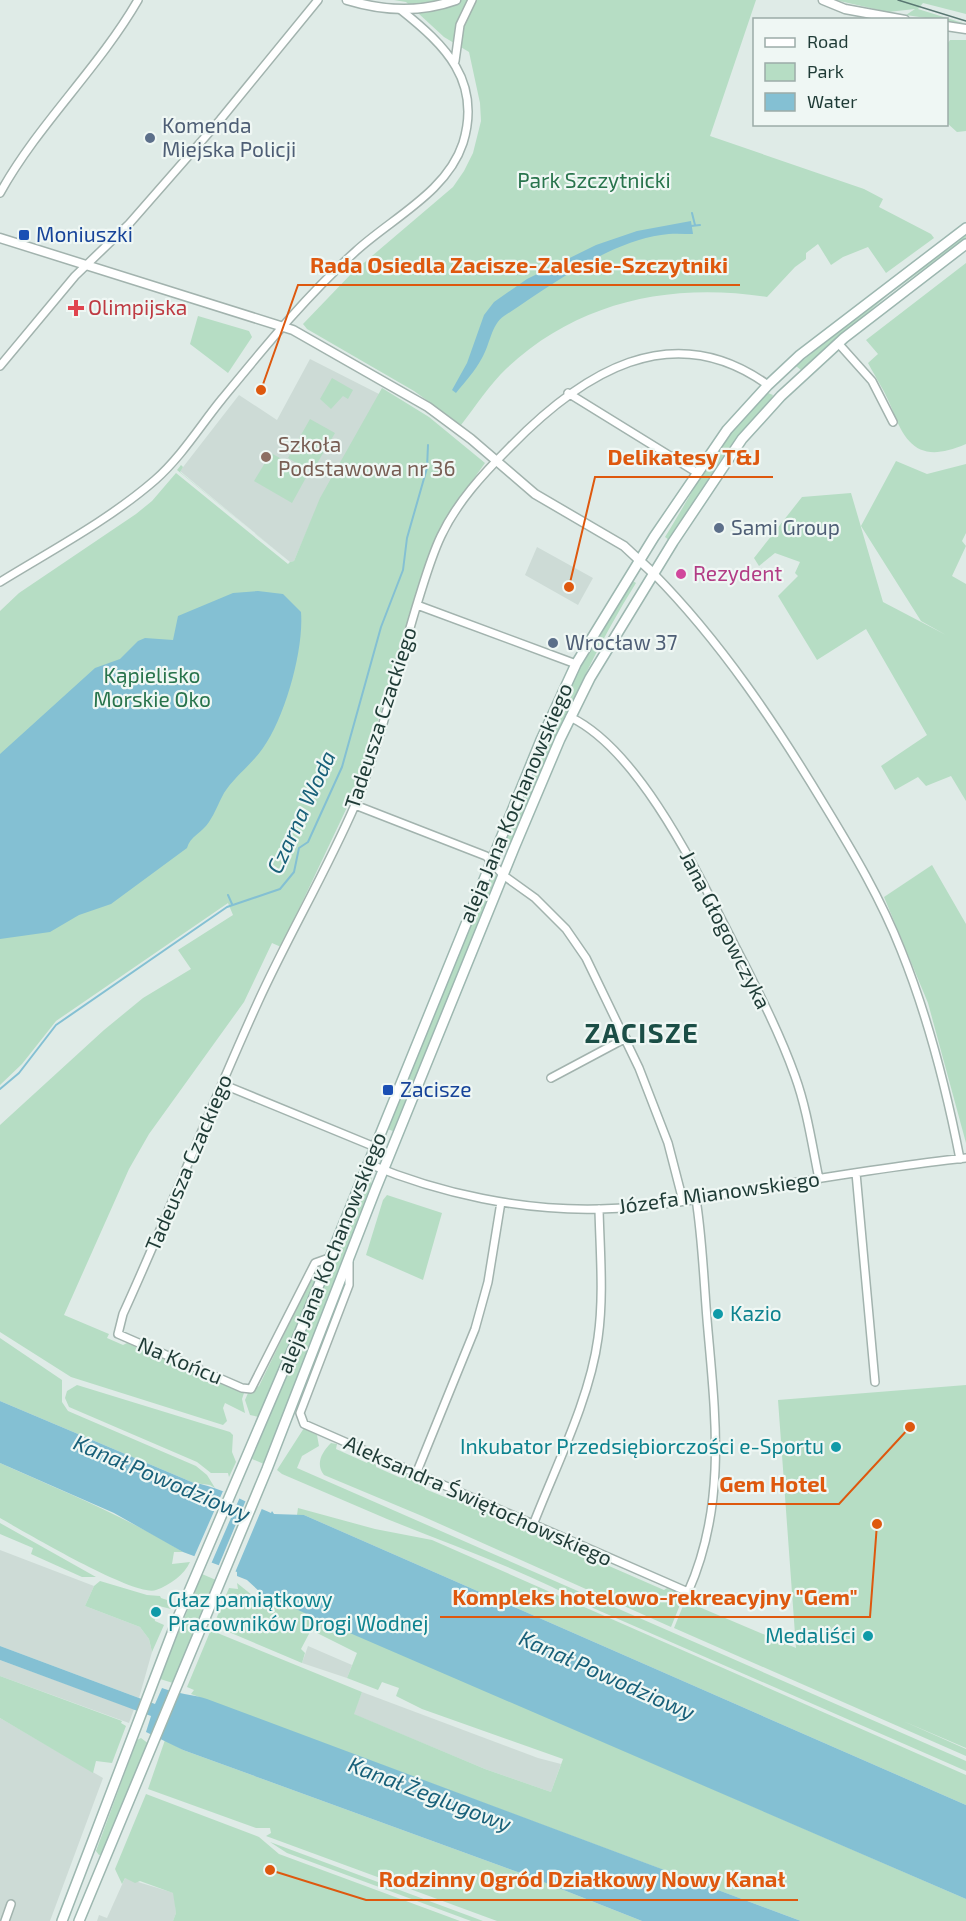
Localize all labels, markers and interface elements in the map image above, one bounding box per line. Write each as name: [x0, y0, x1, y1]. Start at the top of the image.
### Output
legend: [753, 18, 948, 126]
text: Road: [807, 30, 848, 52]
text: Park: [807, 60, 844, 82]
text: Water: [807, 90, 857, 112]
place label: Komenda Miejska Policji: [162, 112, 296, 162]
marker: Komenda Miejska Policji: [143, 131, 157, 145]
park label: Park Szczytnicki: [517, 167, 671, 192]
place label: Moniuszki: [36, 221, 133, 246]
marker: Moniuszki: [17, 228, 31, 242]
callout: Rada Osiedla Zacisze-Zalesie-Szczytniki: [298, 245, 740, 285]
text: Rada Osiedla Zacisze-Zalesie-Szczytniki: [310, 251, 728, 278]
place label: Olimpijska: [88, 294, 187, 320]
marker: Olimpijska: [69, 301, 83, 315]
place label: Szkoła Podstawowa nr 36: [278, 431, 456, 480]
callout: Delikatesy T&J: [595, 437, 773, 477]
text: Delikatesy T&J: [607, 443, 761, 470]
marker: Szkoła Podstawowa nr 36: [259, 450, 273, 464]
place label: Sami Group: [731, 514, 840, 539]
marker: Sami Group: [712, 521, 726, 535]
place label: Rezydent: [693, 560, 782, 585]
marker: Rezydent: [674, 567, 688, 581]
street label: Tadeusza Czackiego: [338, 623, 421, 812]
place label: Wrocław 37: [565, 629, 678, 654]
marker: Wrocław 37: [546, 636, 560, 650]
park label: Kąpielisko Morskie Oko: [93, 662, 211, 711]
street label: aleja Jana Kochanowskiego: [453, 679, 577, 926]
water label: Czarna Woda: [260, 746, 340, 877]
street label: Jana Głogowczyka: [676, 846, 777, 1013]
district label: ZACISZE: [585, 1016, 699, 1048]
street label: Tadeusza Czackiego: [139, 1070, 236, 1255]
place label: Zacisze: [400, 1076, 472, 1101]
marker: Zacisze: [381, 1083, 395, 1097]
street label: aleja Jana Kochanowskiego: [271, 1128, 391, 1377]
street label: Józefa Mianowskiego: [616, 1165, 821, 1218]
place label: Kazio: [730, 1300, 782, 1325]
marker: Kazio: [711, 1307, 725, 1321]
street label: Na Końcu: [134, 1331, 227, 1389]
water label: Kanał Powodziowy: [70, 1428, 255, 1527]
street label: Aleksandra Świętochowskiego: [341, 1429, 617, 1570]
place label: Inkubator Przedsiębiorczości e-Sportu: [460, 1433, 824, 1458]
marker: Inkubator Przedsiębiorczości e-Sportu: [829, 1440, 843, 1454]
callout: Gem Hotel: [708, 1464, 839, 1504]
text: Gem Hotel: [719, 1470, 828, 1496]
callout: Kompleks hotelowo-rekreacyjny "Gem": [440, 1577, 870, 1617]
text: Kompleks hotelowo-rekreacyjny "Gem": [452, 1583, 858, 1610]
place label: Głaz pamiątkowy Pracowników Drogi Wodnej: [168, 1586, 428, 1636]
marker: Głaz pamiątkowy Pracowników Drogi Wodnej: [149, 1605, 163, 1619]
place label: Medaliści: [765, 1622, 856, 1647]
water label: Kanał Powodziowy: [515, 1624, 699, 1725]
marker: Medaliści: [861, 1629, 875, 1643]
water label: Kanał Żeglugowy: [345, 1750, 516, 1837]
callout: Rodzinny Ogród Działkowy Nowy Kanał: [366, 1860, 798, 1900]
text: Rodzinny Ogród Działkowy Nowy Kanał: [379, 1865, 785, 1892]

